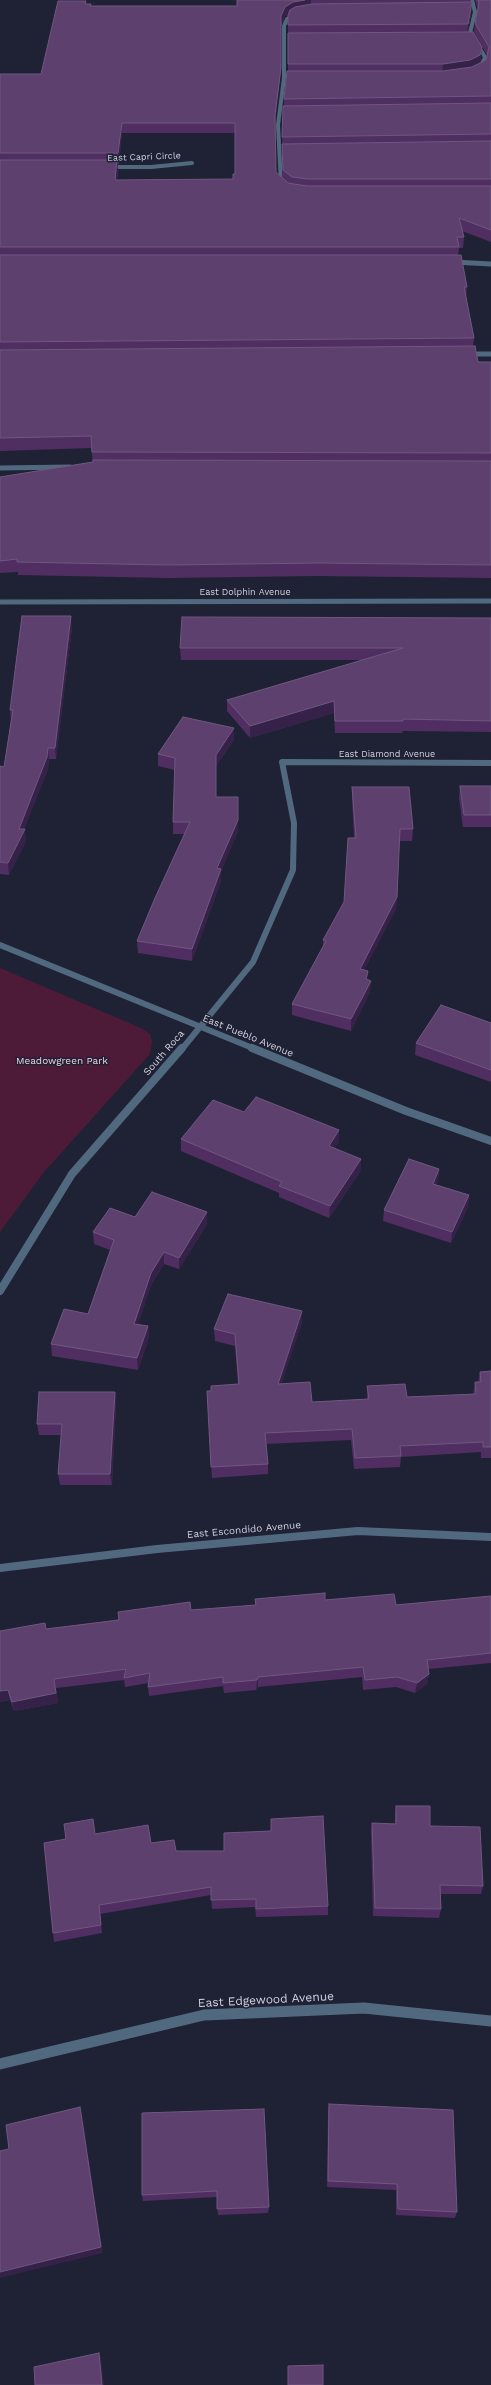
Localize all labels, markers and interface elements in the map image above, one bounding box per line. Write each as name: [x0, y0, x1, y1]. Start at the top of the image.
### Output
street label: East Capri Circle: [107, 150, 181, 164]
street label: East Dolphin Avenue: [199, 587, 291, 597]
street label: East Diamond Avenue: [339, 749, 435, 759]
street label: East Pueblo Avenue: [201, 1012, 295, 1060]
street label: South Roca: [141, 1028, 187, 1078]
park label: Meadowgreen Park: [16, 1055, 108, 1067]
street label: East Escondido Avenue: [187, 1519, 301, 1541]
street label: East Edgewood Avenue: [198, 1989, 334, 2011]

